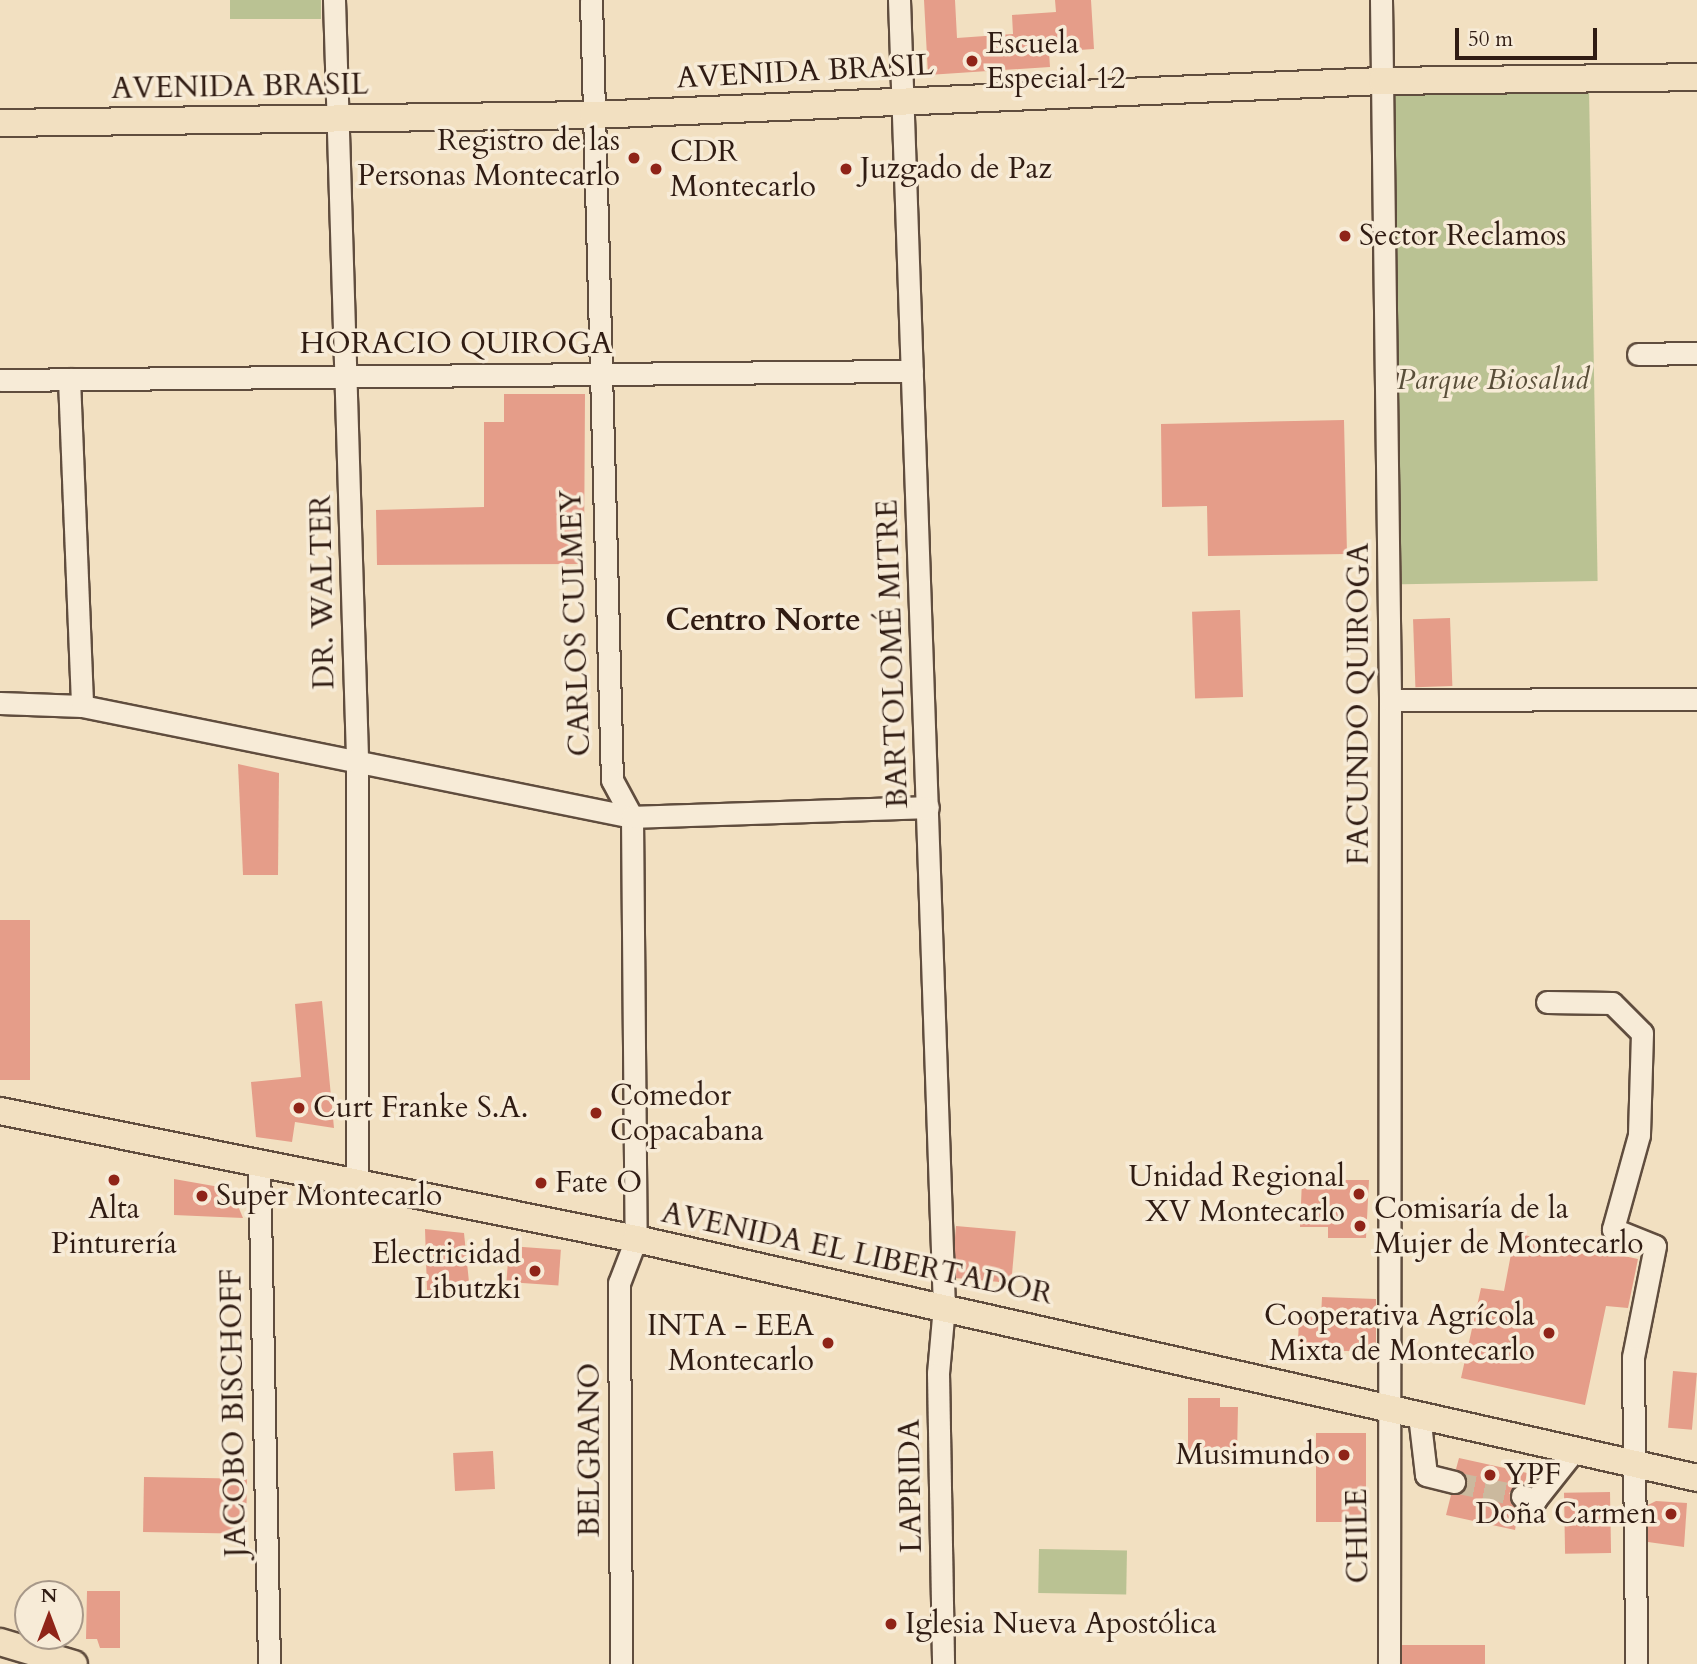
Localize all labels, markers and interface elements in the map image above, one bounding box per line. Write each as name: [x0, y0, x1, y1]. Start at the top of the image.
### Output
scale bar: [1459, 14, 1601, 58]
text: 50 m: [1468, 25, 1513, 54]
place label: Escuela Especial 12: [986, 26, 1126, 96]
street label: AVENIDA BRASIL: [676, 47, 934, 97]
marker: Escuela Especial 12: [964, 53, 980, 69]
street label: AVENIDA BRASIL: [111, 67, 369, 107]
place label: Registro de las Personas Montecarlo: [357, 123, 620, 194]
place label: CDR Montecarlo: [670, 134, 816, 204]
marker: Registro de las Personas Montecarlo: [626, 150, 642, 166]
place label: Juzgado de Paz: [860, 151, 1052, 187]
marker: CDR Montecarlo: [648, 161, 664, 177]
marker: Juzgado de Paz: [838, 161, 854, 177]
place label: Sector Reclamos: [1359, 218, 1566, 254]
marker: Sector Reclamos: [1337, 228, 1353, 244]
street label: HORACIO QUIROGA: [300, 326, 612, 362]
park label: Parque Biosalud: [1397, 362, 1589, 398]
street label: CARLOS CULMEY: [553, 489, 599, 757]
street label: DR. WALTER: [303, 494, 343, 690]
street label: BARTOLOMÉ MITRE: [870, 499, 916, 809]
street label: FACUNDO QUIROGA: [1341, 543, 1377, 865]
district label: Centro Norte: [665, 601, 861, 639]
place label: Comedor Copacabana: [610, 1078, 764, 1148]
place label: Curt Franke S.A.: [313, 1090, 528, 1126]
marker: Curt Franke S.A.: [291, 1100, 307, 1116]
marker: Comedor Copacabana: [588, 1105, 604, 1121]
place label: Unidad Regional XV Montecarlo: [1129, 1159, 1345, 1230]
place label: Fate O: [555, 1165, 642, 1201]
marker: Alta Pinturería: [106, 1172, 122, 1188]
marker: Fate O: [533, 1175, 549, 1191]
place label: Super Montecarlo: [216, 1178, 442, 1214]
marker: Unidad Regional XV Montecarlo: [1351, 1186, 1367, 1202]
marker: Super Montecarlo: [194, 1188, 210, 1204]
place label: Alta Pinturería: [51, 1191, 177, 1262]
place label: Comisaría de la Mujer de Montecarlo: [1374, 1191, 1644, 1262]
street label: AVENIDA EL LIBERTADOR: [658, 1195, 1056, 1313]
marker: Comisaría de la Mujer de Montecarlo: [1352, 1218, 1368, 1234]
place label: Electricidad Libutzki: [372, 1236, 521, 1306]
marker: Electricidad Libutzki: [527, 1263, 543, 1279]
street label: JACOBO BISCHOFF: [213, 1268, 255, 1558]
place label: Cooperativa Agrícola Mixta de Montecarlo: [1264, 1298, 1535, 1368]
place label: INTA - EEA Montecarlo: [647, 1308, 814, 1378]
marker: Cooperativa Agrícola Mixta de Montecarlo: [1541, 1325, 1557, 1341]
marker: INTA - EEA Montecarlo: [820, 1335, 836, 1351]
street label: BELGRANO: [572, 1363, 608, 1537]
street label: LAPRIDA: [892, 1419, 930, 1553]
place label: Musimundo: [1176, 1437, 1330, 1473]
marker: Musimundo: [1336, 1447, 1352, 1463]
place label: YPF: [1504, 1457, 1561, 1493]
marker: YPF: [1482, 1467, 1498, 1483]
street label: CHILE: [1339, 1488, 1377, 1584]
place label: Doña Carmen: [1475, 1496, 1657, 1532]
marker: Doña Carmen: [1663, 1506, 1679, 1522]
north arrow: [14, 1580, 84, 1650]
text: N: [41, 1583, 57, 1609]
place label: Iglesia Nueva Apostólica: [905, 1606, 1217, 1642]
marker: Iglesia Nueva Apostólica: [883, 1616, 899, 1632]

